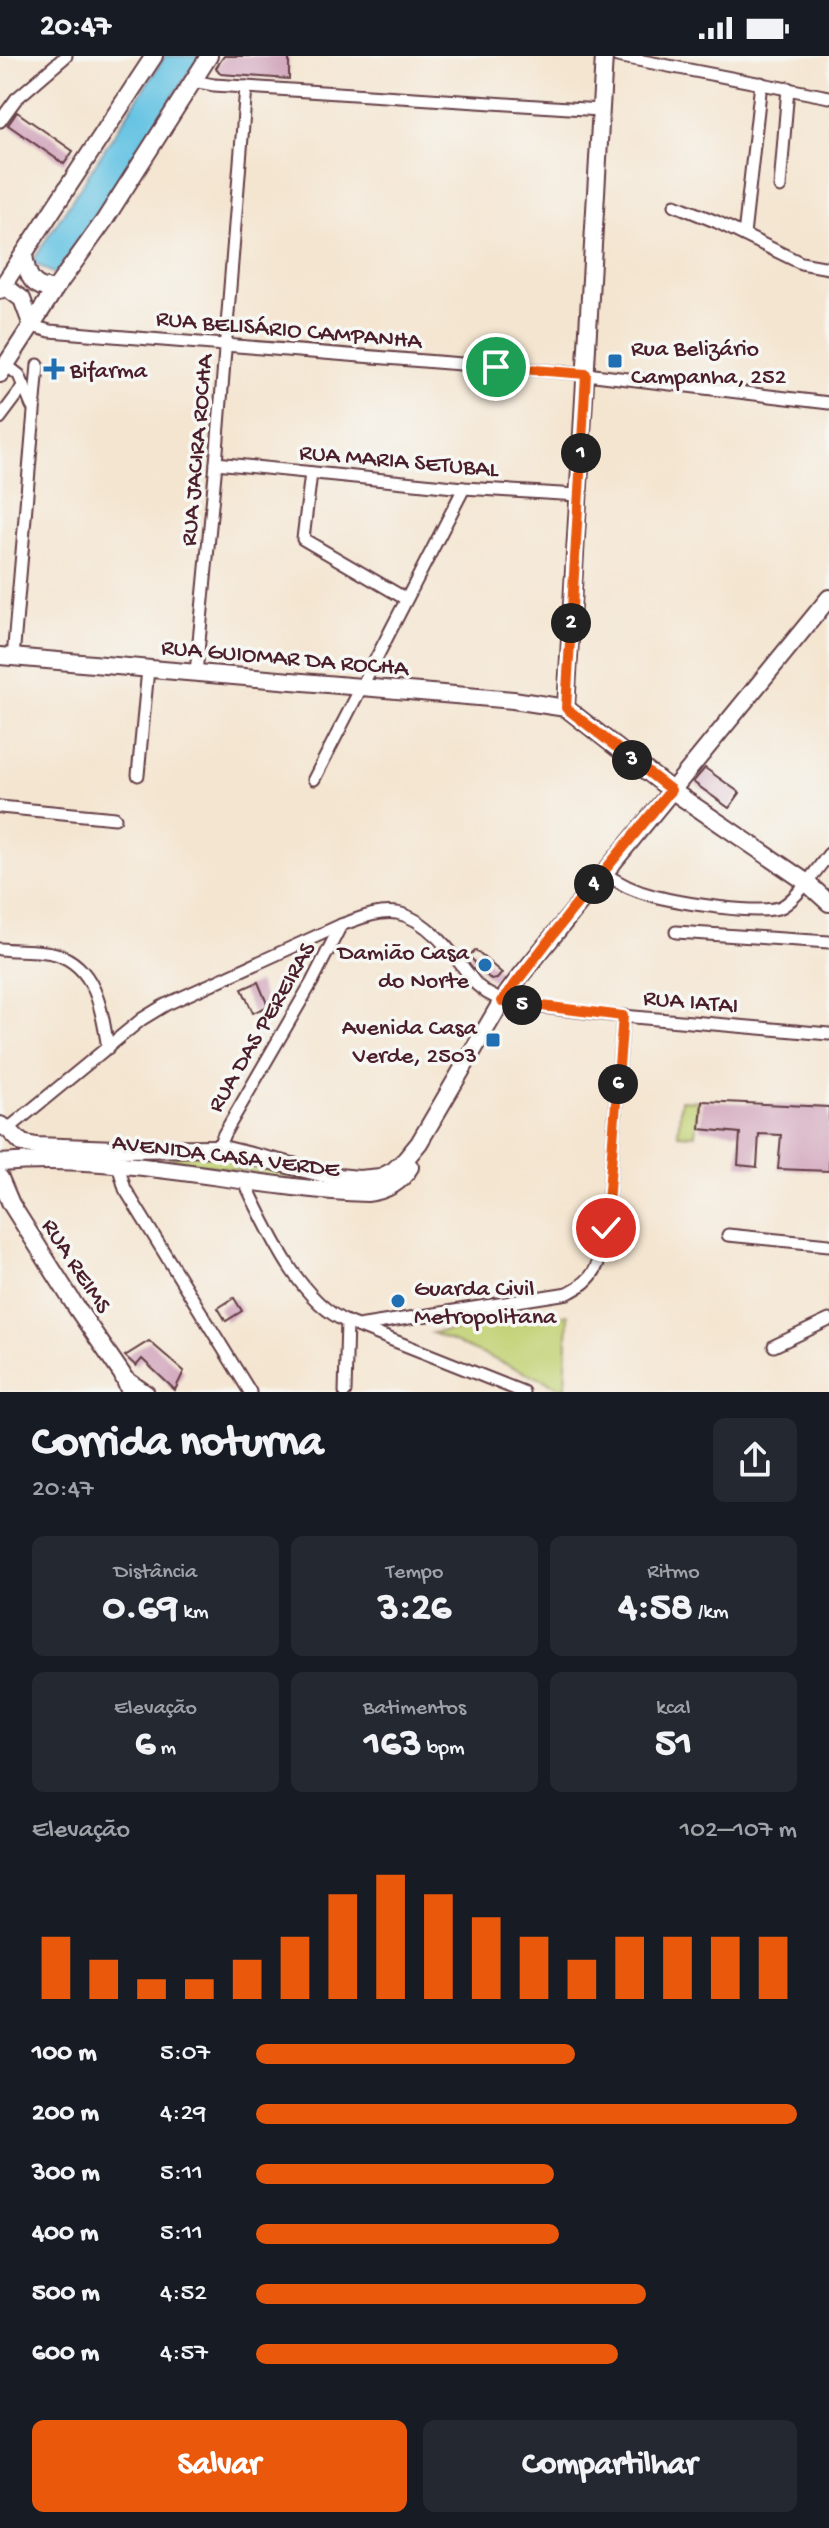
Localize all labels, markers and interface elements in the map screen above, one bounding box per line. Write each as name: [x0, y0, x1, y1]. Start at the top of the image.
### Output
text: 20:47: [40, 11, 111, 46]
street label: RUA BELISÁRIO CAMPANHA: [155, 305, 425, 358]
pin: [462, 333, 530, 401]
place label: Rua Belizário Campanha, 252: [631, 336, 787, 393]
icon: arrive: [474, 345, 518, 389]
street label: RUA JACIRA ROCHA: [176, 351, 221, 547]
marker: Rua Belizário Campanha, 252: [606, 352, 624, 370]
place label: Bifarma: [69, 358, 148, 387]
marker: Bifarma: [45, 360, 63, 378]
pin: 1: [561, 433, 601, 473]
street label: RUA MARIA SETUBAL: [298, 439, 501, 486]
text: 1: [577, 440, 585, 466]
pin: 2: [551, 603, 591, 643]
text: 2: [566, 610, 576, 636]
street label: RUA GUIOMAR DA ROCHA: [160, 634, 411, 685]
pin: 3: [612, 740, 652, 780]
text: 3: [626, 747, 638, 773]
pin: 4: [574, 864, 614, 904]
text: 4: [589, 871, 599, 897]
street label: RUA DAS PEREIRAS: [202, 937, 324, 1118]
place label: Damião Casa do Norte: [336, 940, 470, 997]
marker: Damião Casa do Norte: [476, 956, 494, 974]
pin: 5: [502, 985, 542, 1025]
street label: RUA IATAI: [642, 985, 739, 1022]
text: 5: [516, 992, 528, 1018]
place label: Avenida Casa Verde, 2503: [342, 1015, 478, 1072]
marker: Avenida Casa Verde, 2503: [484, 1031, 502, 1049]
pin: 6: [598, 1064, 638, 1104]
text: 6: [612, 1071, 624, 1097]
street label: AVENIDA CASA VERDE: [110, 1129, 342, 1186]
pin: [572, 1194, 640, 1262]
icon: check: [584, 1206, 628, 1250]
street label: RUA REIMS: [34, 1214, 117, 1321]
place label: Guarda Civil Metropolitana: [414, 1276, 557, 1333]
marker: Guarda Civil Metropolitana: [389, 1292, 407, 1310]
button: share: [713, 1418, 797, 1502]
text: Corrida noturna: [32, 1419, 323, 1471]
text: 20:47: [32, 1475, 94, 1506]
text: Distância: [114, 1560, 197, 1586]
text: Tempo: [386, 1560, 443, 1586]
text: Ritmo: [647, 1560, 700, 1586]
text: 0.69: [102, 1586, 178, 1633]
text: 3:26: [378, 1586, 451, 1633]
text: 4:58: [618, 1586, 693, 1633]
text: km: [178, 1600, 209, 1626]
text: /km: [693, 1600, 729, 1626]
text: Elevação: [114, 1696, 197, 1722]
text: Batimentos: [363, 1696, 466, 1722]
text: kcal: [656, 1696, 691, 1722]
text: 6: [135, 1722, 155, 1769]
text: 163: [364, 1722, 421, 1769]
text: 51: [655, 1722, 692, 1769]
text: m: [155, 1736, 176, 1762]
text: bpm: [421, 1736, 465, 1762]
text: Elevação: [32, 1816, 130, 1847]
text: 102–107 m: [680, 1816, 797, 1847]
text: 100 m: [32, 2039, 97, 2070]
text: 5:07: [160, 2039, 210, 2070]
text: 200 m: [32, 2099, 99, 2130]
text: 4:29: [160, 2099, 206, 2130]
text: 300 m: [32, 2159, 100, 2190]
text: 5:11: [160, 2159, 203, 2190]
text: 400 m: [32, 2219, 98, 2250]
text: 5:11: [160, 2219, 203, 2250]
text: 500 m: [32, 2279, 100, 2310]
text: 4:52: [160, 2279, 207, 2310]
text: 600 m: [32, 2339, 99, 2370]
text: 4:57: [160, 2339, 208, 2370]
button: Salvar: [32, 2420, 407, 2512]
button: Compartilhar: [423, 2420, 797, 2512]

